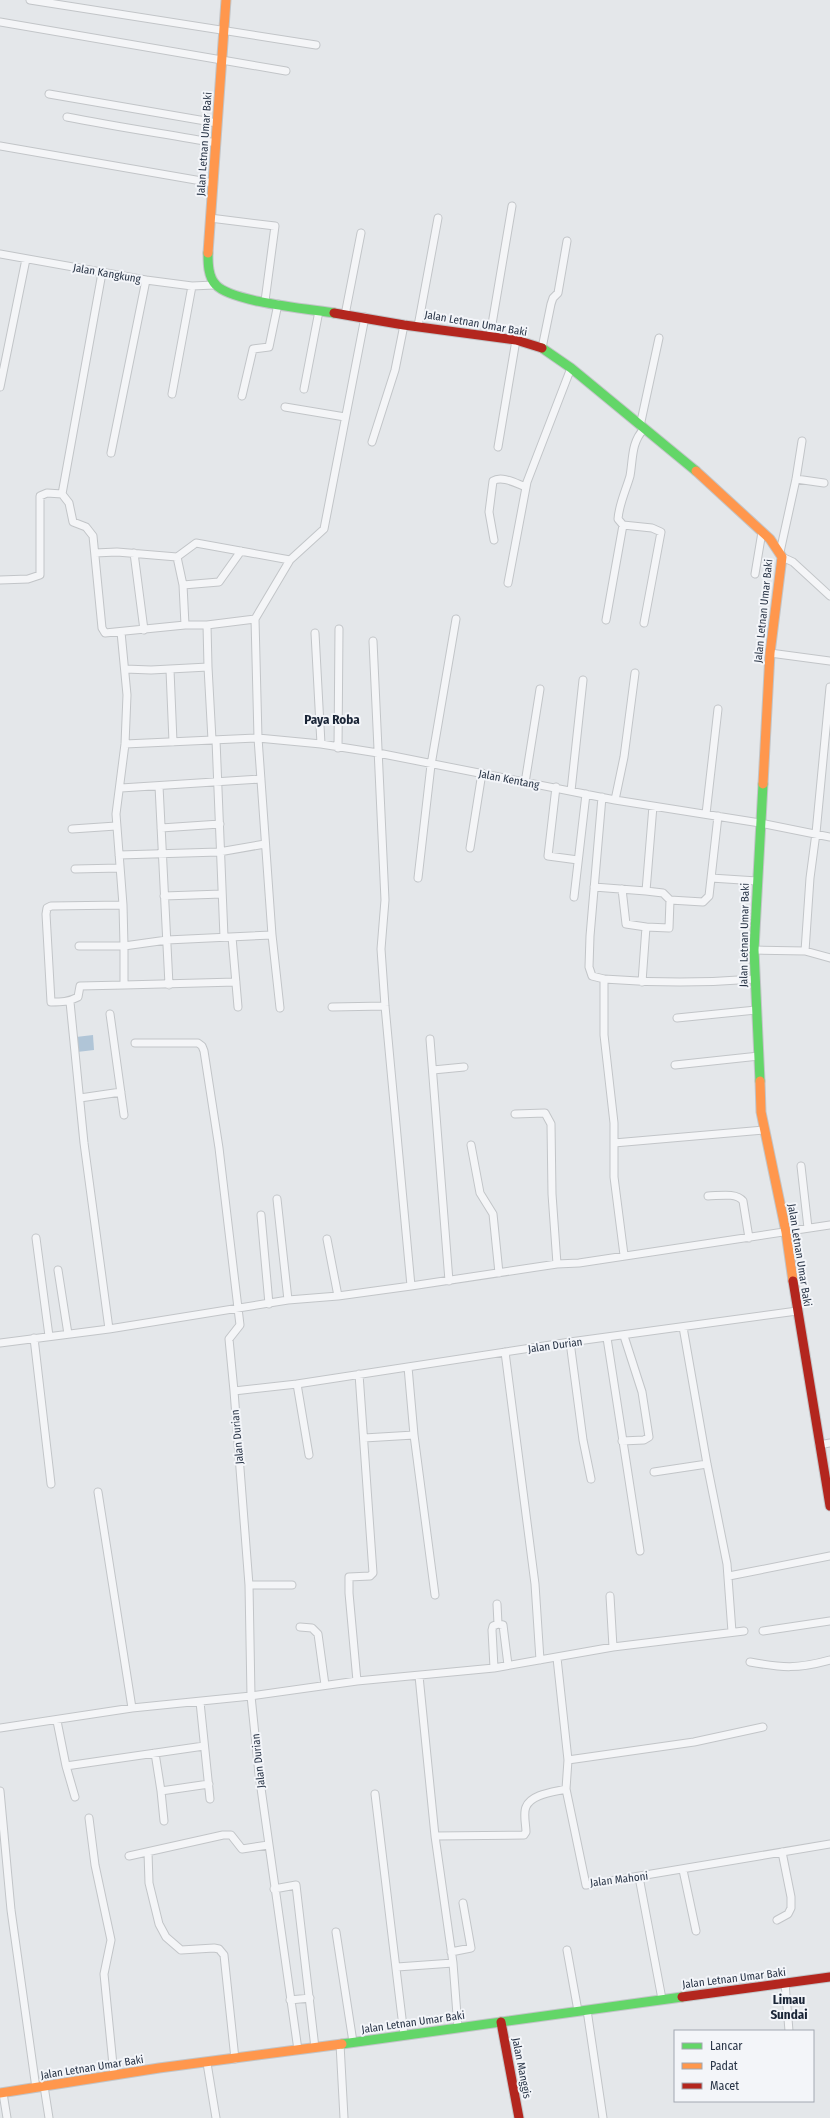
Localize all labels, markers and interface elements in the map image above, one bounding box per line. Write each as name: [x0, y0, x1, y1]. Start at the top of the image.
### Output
street label: Jalan Letnan Umar Baki: [194, 91, 215, 196]
street label: Jalan Kangkung: [72, 261, 143, 286]
street label: Jalan Letnan Umar Baki: [423, 308, 529, 339]
street label: Jalan Letnan Umar Baki: [752, 558, 775, 664]
district label: Paya Roba: [304, 712, 360, 727]
street label: Jalan Kentang: [477, 767, 541, 792]
street label: Jalan Letnan Umar Baki: [737, 883, 752, 987]
street label: Jalan Letnan Umar Baki: [785, 1203, 814, 1308]
street label: Jalan Durian: [527, 1335, 583, 1356]
street label: Jalan Durian: [229, 1409, 246, 1465]
street label: Jalan Durian: [249, 1733, 268, 1789]
street label: Jalan Mahoni: [589, 1869, 649, 1889]
street label: Jalan Letnan Umar Baki: [682, 1966, 787, 1991]
district label: Limau Sundai: [770, 1992, 808, 2022]
street label: Jalan Letnan Umar Baki: [361, 2009, 466, 2036]
legend: [674, 2030, 814, 2102]
street label: Jalan Manggis: [509, 2037, 534, 2100]
text: Lancar: [710, 2039, 743, 2053]
street label: Jalan Letnan Umar Baki: [40, 2053, 145, 2082]
text: Padat: [710, 2059, 738, 2073]
text: Macet: [710, 2079, 739, 2093]

